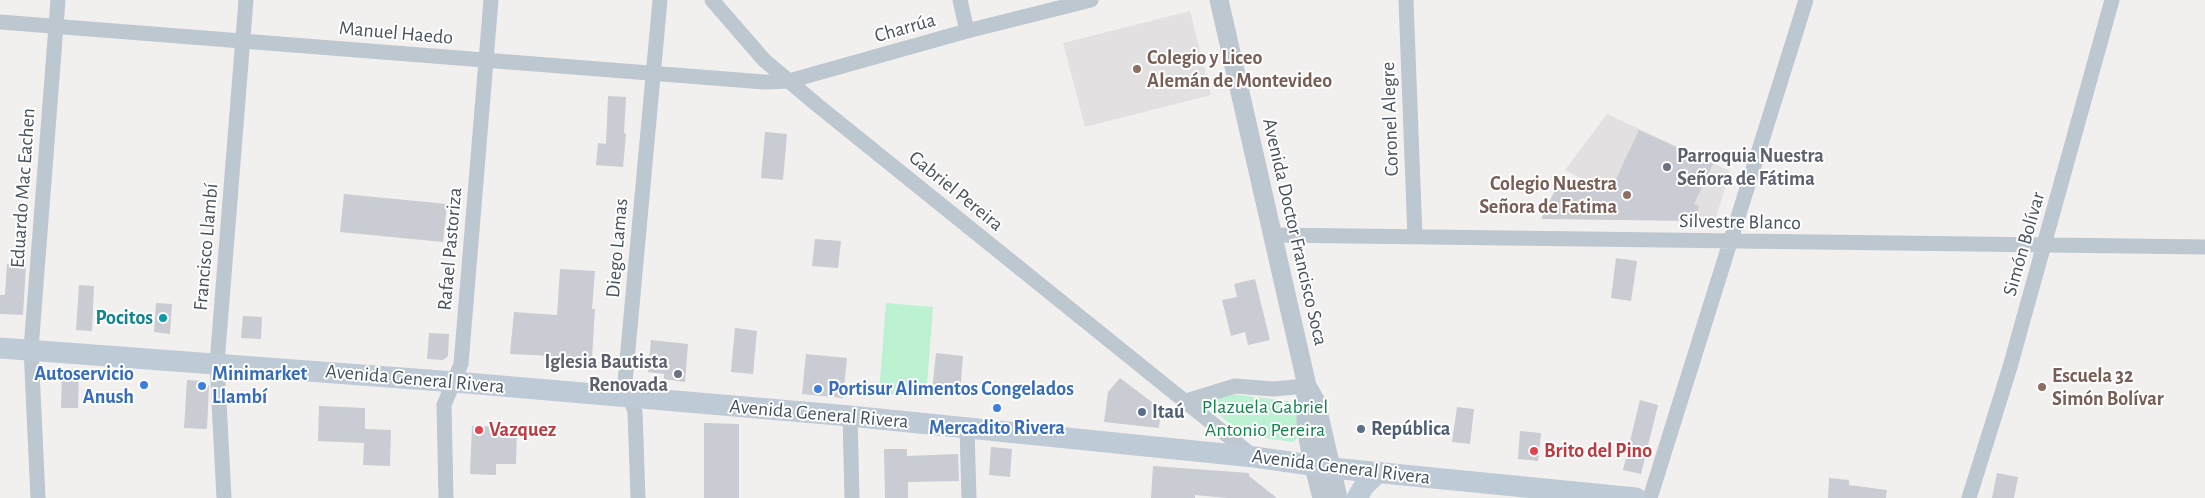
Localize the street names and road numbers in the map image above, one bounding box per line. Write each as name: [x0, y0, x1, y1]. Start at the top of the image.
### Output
street label: Charrúa: [872, 8, 938, 48]
street label: Manuel Haedo: [338, 16, 454, 50]
street label: Coronel Alegre: [1376, 61, 1404, 177]
street label: Eduardo Mac Eachen: [5, 107, 41, 269]
street label: Avenida Doctor Francisco Soca: [1257, 116, 1333, 348]
street label: Gabriel Pereira: [904, 146, 1008, 236]
street label: Francisco Llambí: [188, 182, 224, 312]
street label: Rafael Pastoriza: [433, 187, 467, 311]
street label: Simón Bolívar: [1998, 189, 2050, 299]
street label: Diego Lamas: [601, 197, 633, 299]
street label: Silvestre Blanco: [1679, 209, 1801, 235]
street label: Avenida General Rivera: [325, 359, 505, 399]
street label: Avenida General Rivera: [729, 394, 909, 434]
street label: Avenida General Rivera: [1250, 444, 1432, 490]

